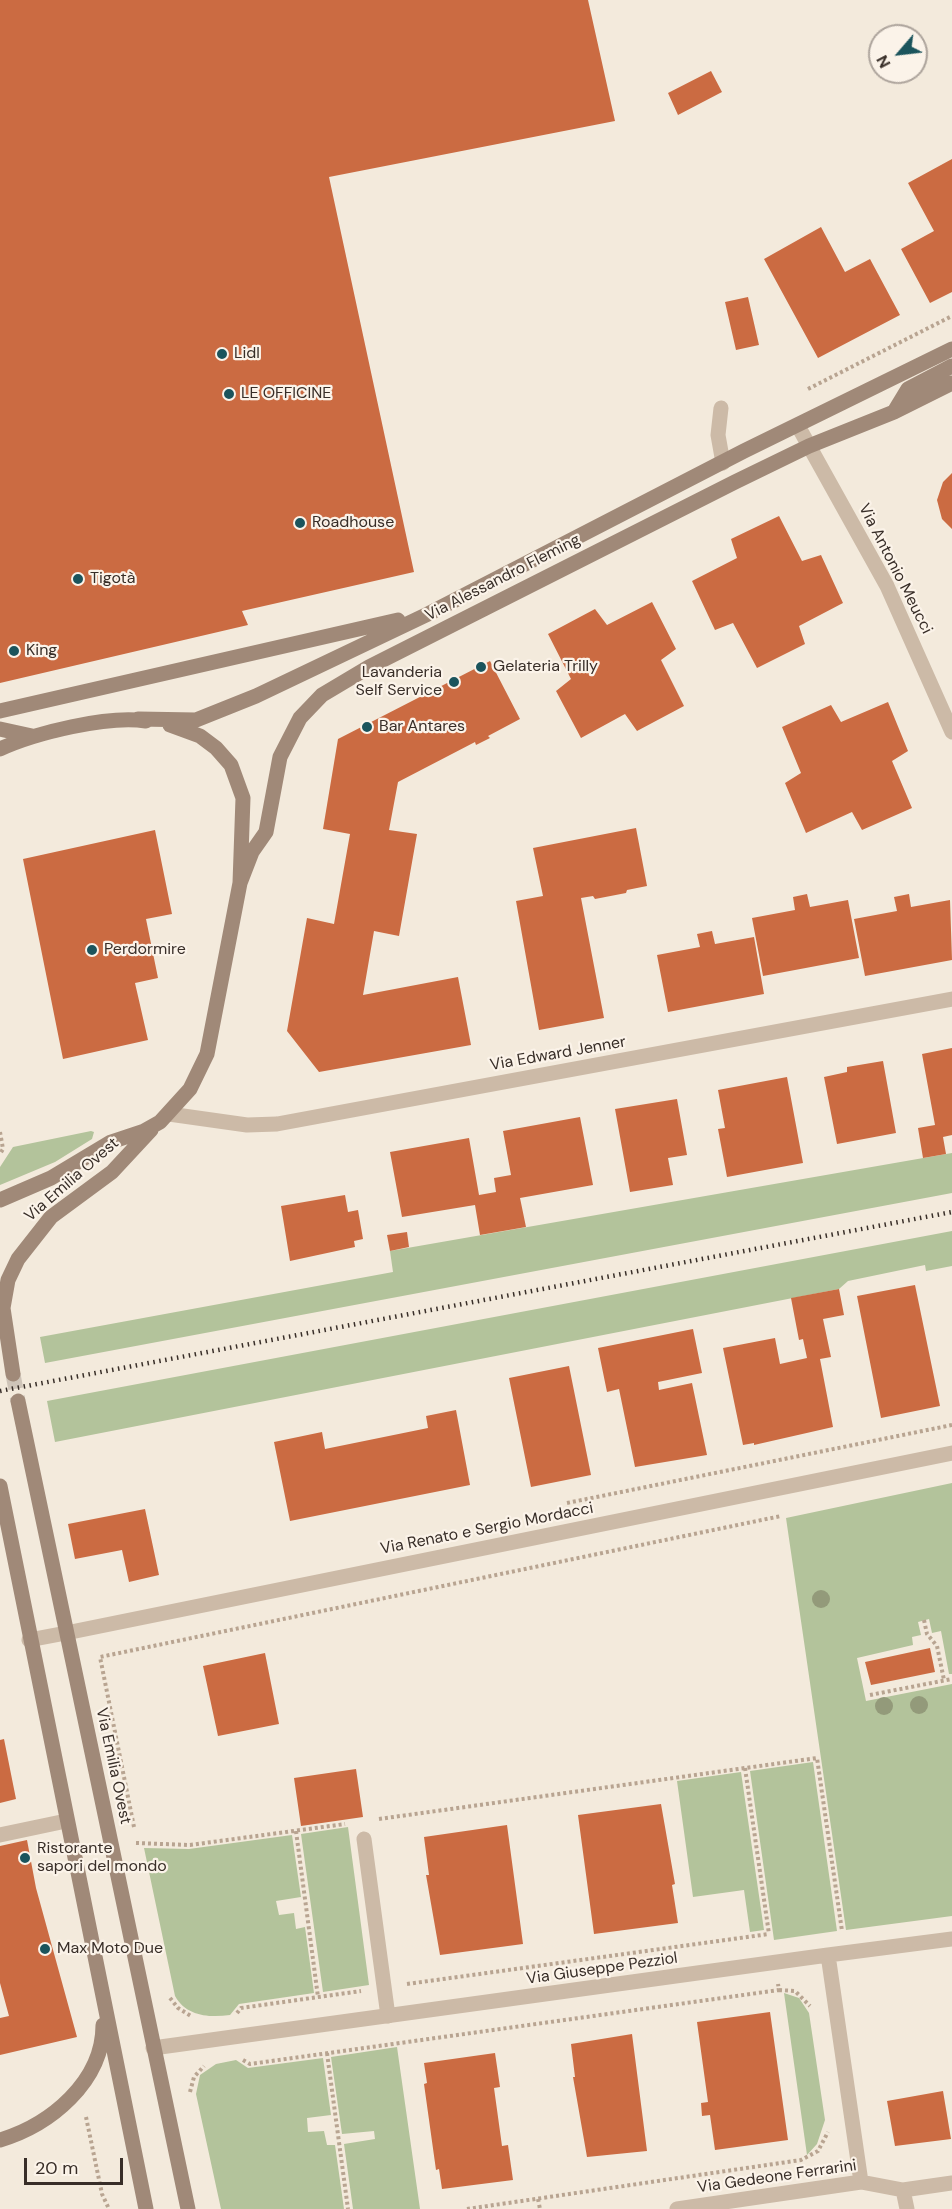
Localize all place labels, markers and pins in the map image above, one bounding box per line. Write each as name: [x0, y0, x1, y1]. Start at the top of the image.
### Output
place label: Lidl: [234, 344, 260, 364]
marker: Lidl: [215, 347, 229, 361]
place label: LE OFFICINE: [241, 384, 331, 404]
marker: LE OFFICINE: [222, 387, 236, 401]
place label: Roadhouse: [312, 513, 394, 533]
marker: Roadhouse: [293, 516, 307, 530]
place label: Tigotà: [90, 569, 136, 589]
marker: Tigotà: [71, 572, 85, 586]
place label: King: [26, 641, 57, 661]
marker: King: [7, 644, 21, 658]
place label: Gelateria Trilly: [493, 657, 598, 677]
marker: Gelateria Trilly: [474, 660, 488, 674]
place label: Lavanderia Self Service: [356, 663, 442, 701]
marker: Lavanderia Self Service: [447, 675, 461, 689]
place label: Bar Antares: [379, 717, 465, 737]
marker: Bar Antares: [360, 720, 374, 734]
place label: Perdormire: [104, 940, 186, 960]
marker: Perdormire: [85, 943, 99, 957]
place label: Ristorante sapori del mondo: [37, 1839, 167, 1877]
marker: Ristorante sapori del mondo: [18, 1851, 32, 1865]
place label: Max Moto Due: [57, 1939, 163, 1959]
marker: Max Moto Due: [38, 1942, 52, 1956]

